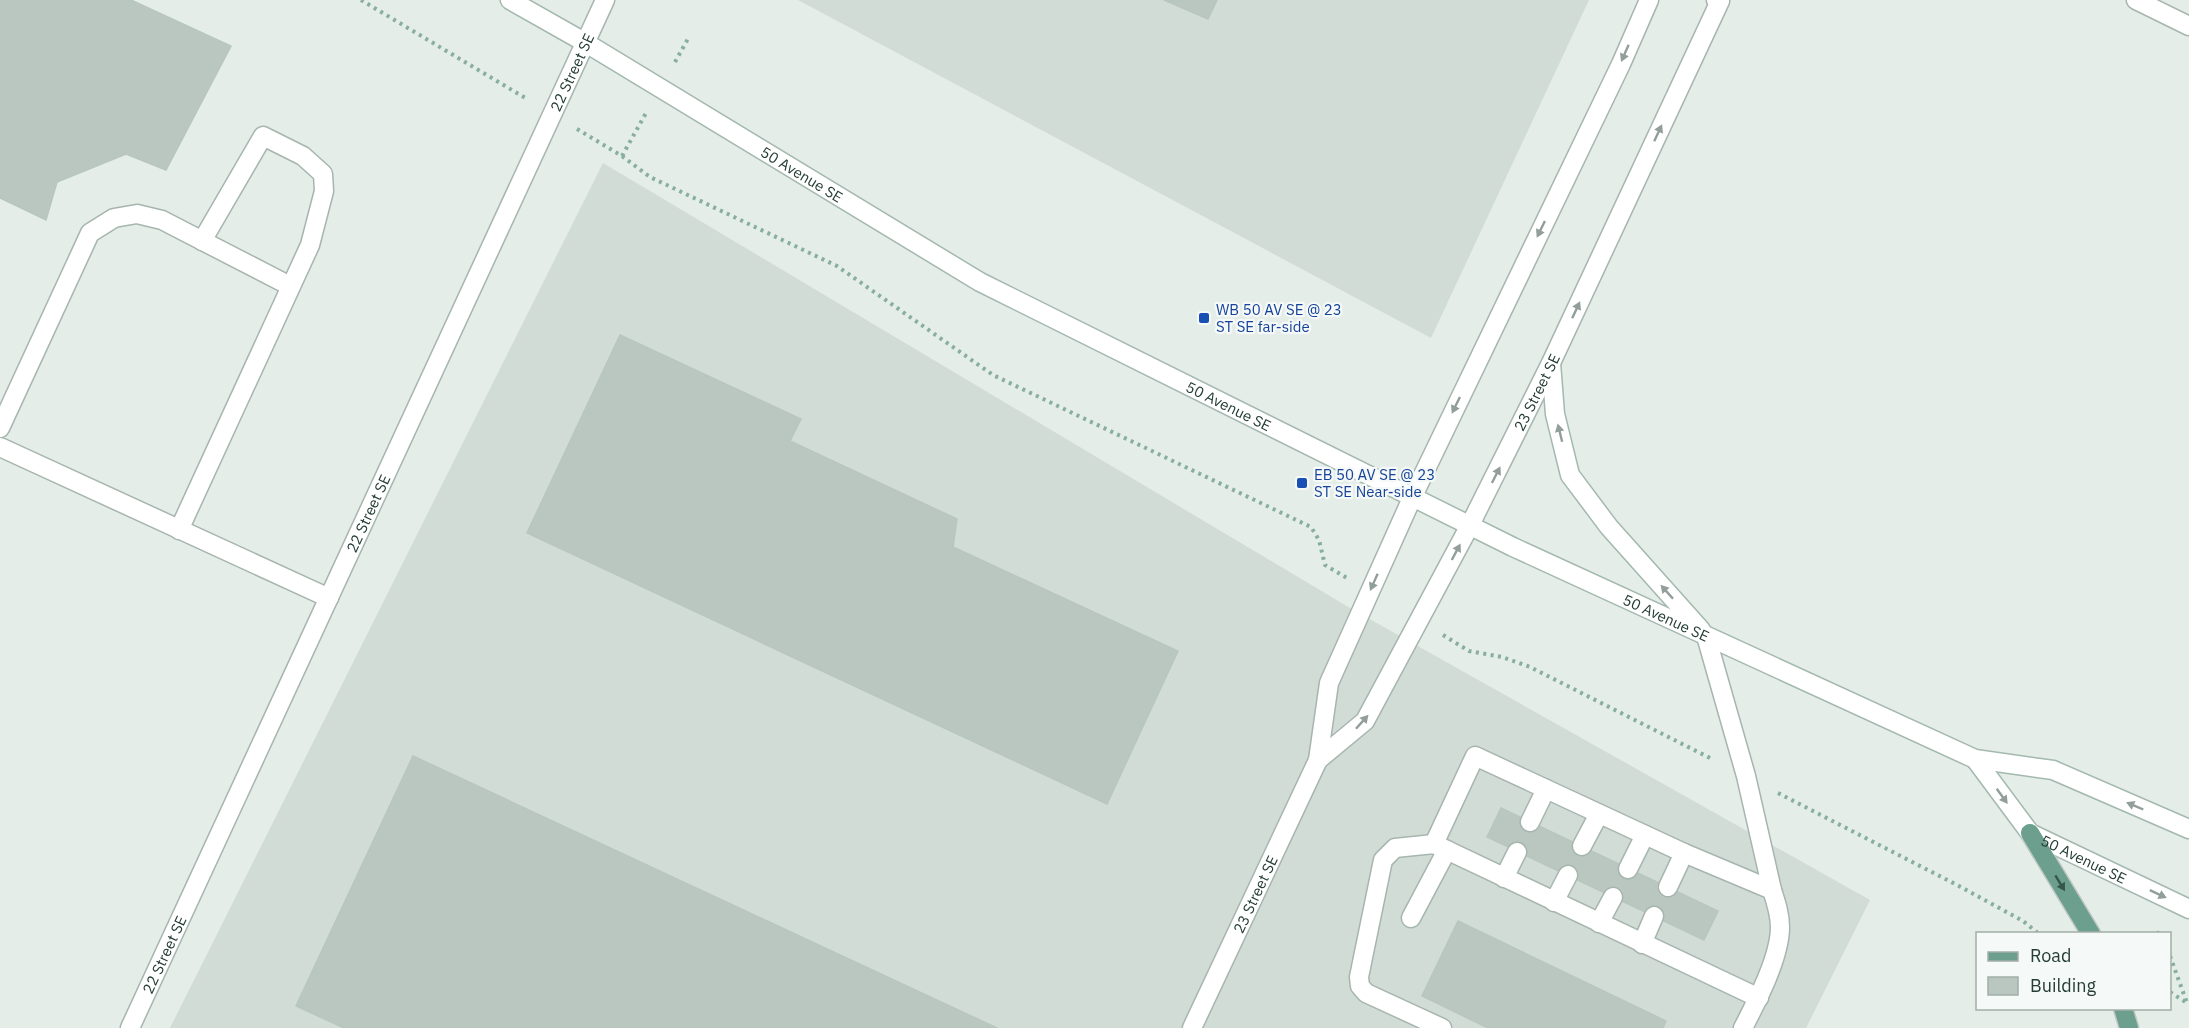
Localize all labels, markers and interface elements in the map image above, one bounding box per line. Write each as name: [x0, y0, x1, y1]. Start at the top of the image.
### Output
street label: 22 Street SE: [545, 30, 598, 114]
one-way arrow: [1621, 45, 1630, 62]
one-way arrow: [1654, 124, 1663, 141]
street label: 50 Avenue SE: [757, 142, 847, 206]
one-way arrow: [1536, 221, 1546, 238]
place label: WB 50 AV SE @ 23 ST SE far-side: [1216, 300, 1342, 336]
one-way arrow: [1571, 301, 1580, 318]
marker: WB 50 AV SE @ 23 ST SE far-side: [1197, 311, 1211, 325]
street label: 23 Street SE: [1509, 351, 1564, 434]
street label: 50 Avenue SE: [1183, 377, 1275, 435]
one-way arrow: [1452, 396, 1461, 413]
one-way arrow: [1554, 424, 1564, 443]
place label: EB 50 AV SE @ 23 ST SE Near-side: [1314, 465, 1435, 501]
one-way arrow: [1491, 466, 1501, 483]
street label: 22 Street SE: [342, 471, 394, 555]
marker: EB 50 AV SE @ 23 ST SE Near-side: [1295, 476, 1309, 490]
one-way arrow: [1451, 543, 1461, 560]
one-way arrow: [1370, 573, 1379, 590]
one-way arrow: [1661, 585, 1674, 600]
street label: 50 Avenue SE: [1620, 589, 1712, 645]
one-way arrow: [1355, 715, 1368, 730]
one-way arrow: [1996, 788, 2009, 804]
one-way arrow: [2126, 801, 2144, 811]
street label: 50 Avenue SE: [2038, 830, 2130, 887]
street label: 23 Street SE: [1229, 852, 1281, 936]
one-way arrow: [2055, 875, 2066, 891]
one-way arrow: [2150, 890, 2167, 899]
street label: 22 Street SE: [138, 912, 190, 996]
legend: [1976, 932, 2171, 1010]
text: Road: [2030, 944, 2071, 967]
text: Building: [2030, 974, 2097, 997]

